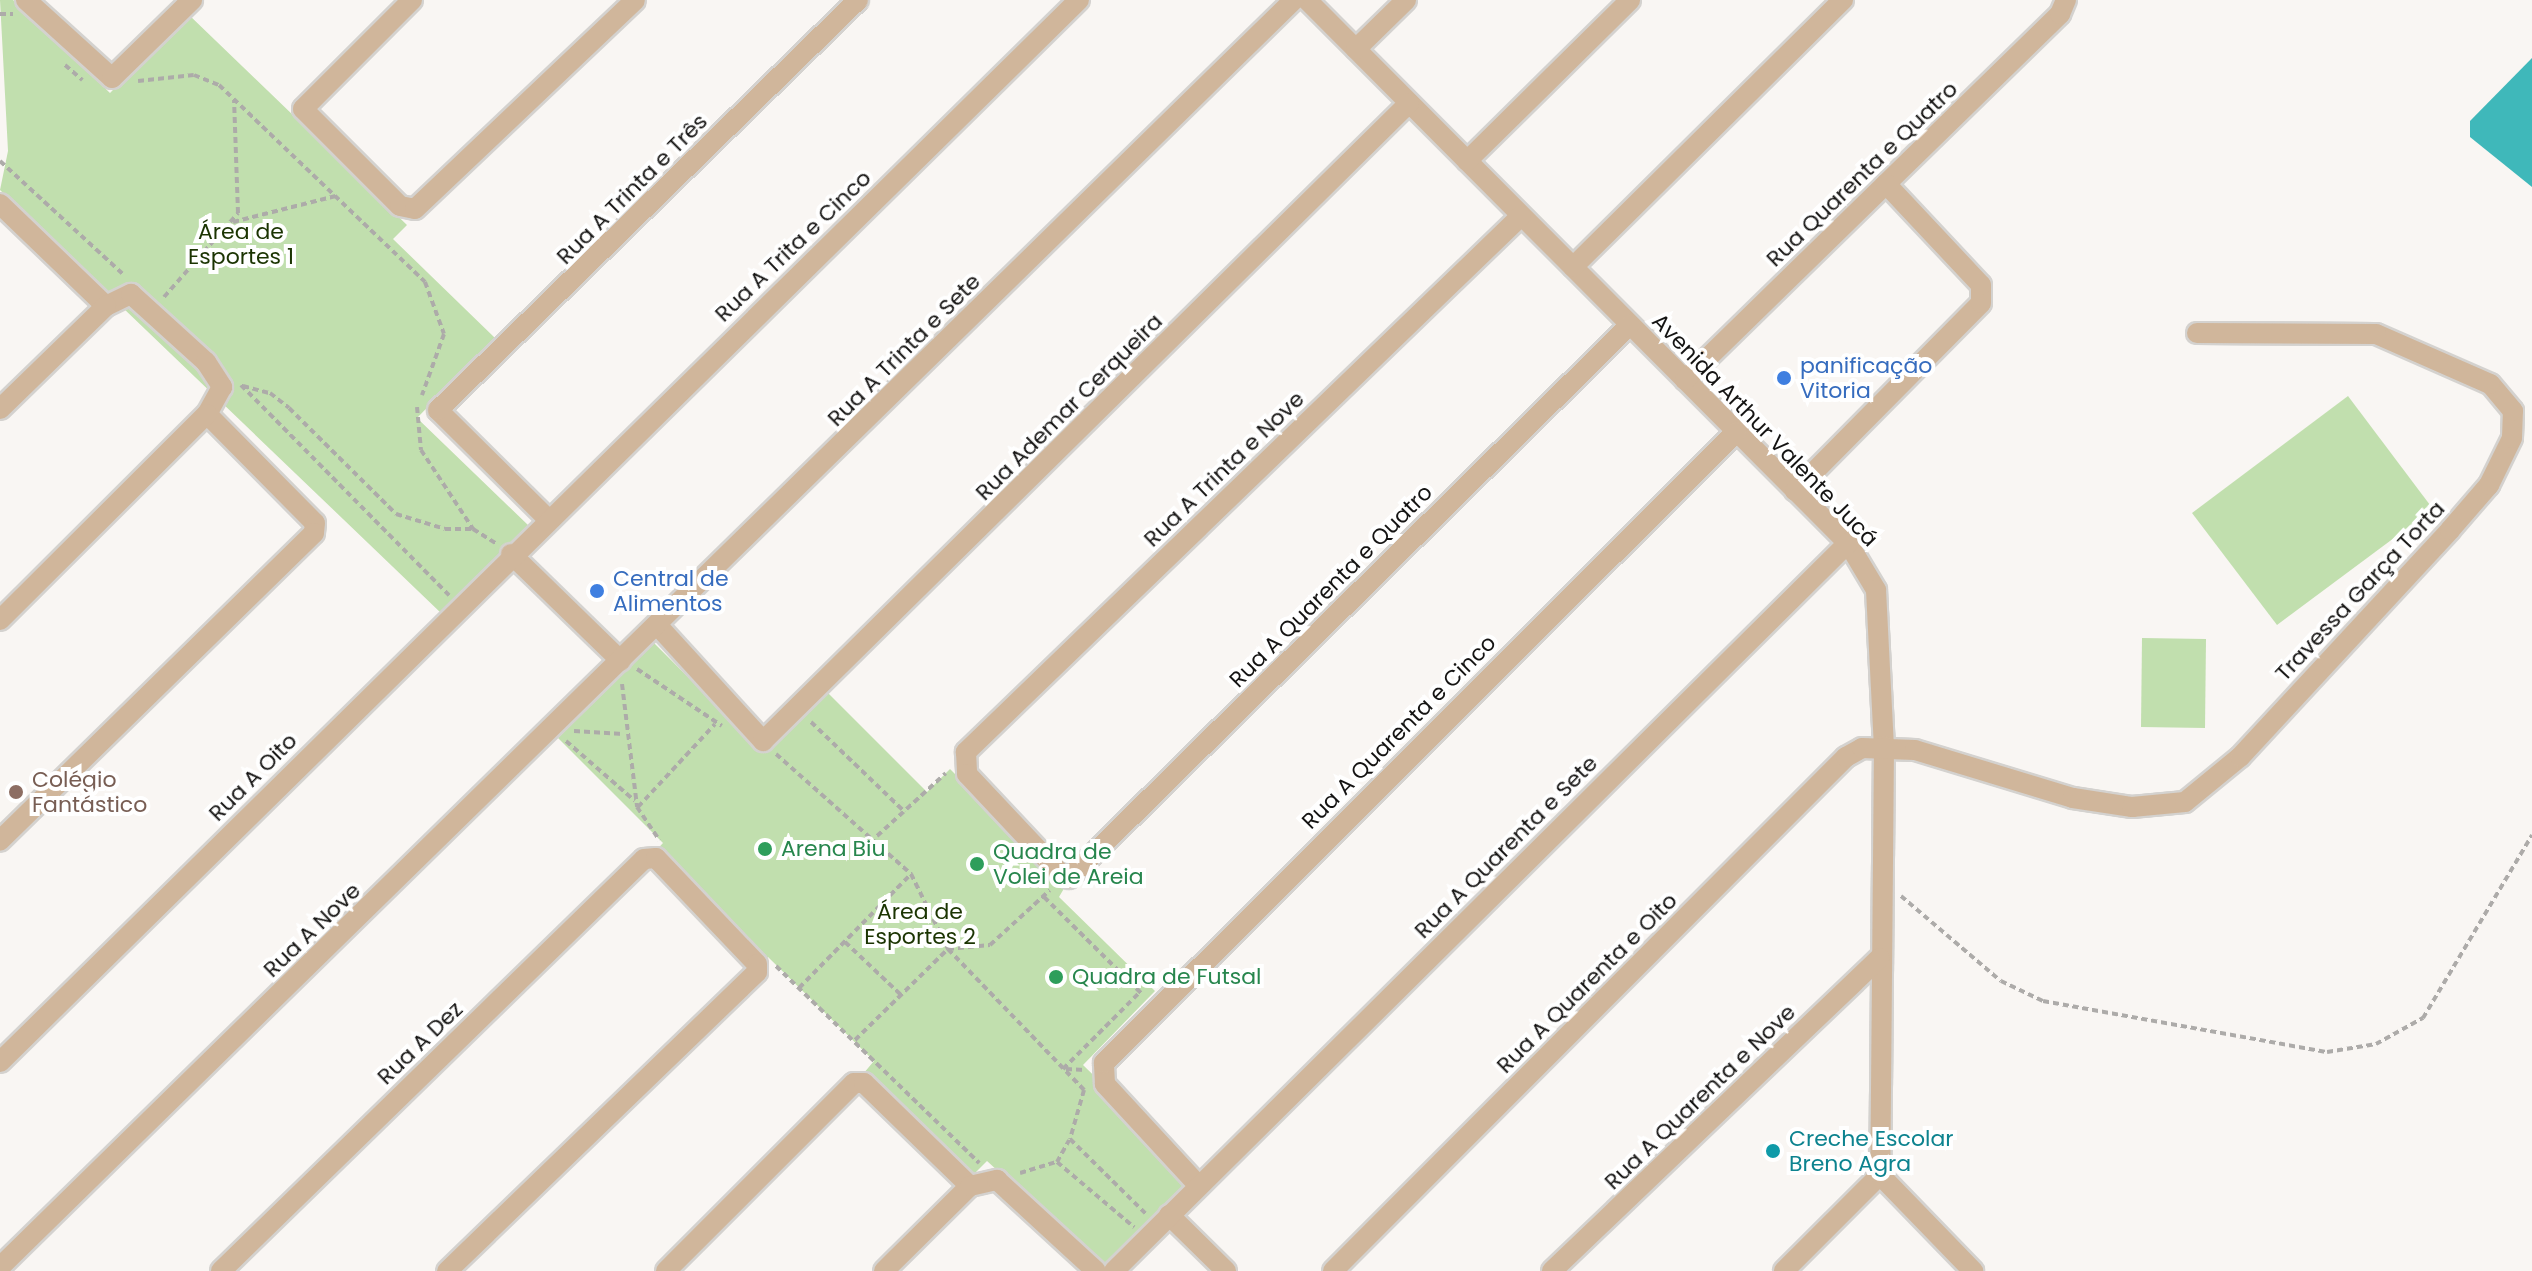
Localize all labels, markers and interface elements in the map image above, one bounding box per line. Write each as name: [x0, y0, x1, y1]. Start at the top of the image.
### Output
street label: Rua Quarenta e Quatro: [1761, 76, 1963, 272]
street label: Rua A Trinta e Três: [551, 108, 713, 270]
street label: Rua A Trita e Cinco: [710, 165, 876, 327]
park label: Área de Esportes 1: [188, 218, 294, 270]
street label: Rua A Trinta e Sete: [822, 268, 986, 432]
street label: Rua Ademar Cerqueira: [970, 308, 1168, 506]
street label: Avenida Arthur Valente Jucá: [1647, 308, 1883, 552]
place label: panificação Vitoria: [1800, 352, 1932, 404]
marker: panificação Vitoria: [1775, 369, 1793, 387]
street label: Rua A Trinta e Nove: [1138, 386, 1310, 552]
street label: Rua A Quarenta e Quatro: [1224, 479, 1438, 693]
street label: Travessa Garça Torta: [2270, 496, 2450, 686]
place label: Central de Alimentos: [613, 565, 729, 616]
marker: Central de Alimentos: [588, 582, 606, 600]
street label: Rua A Quarenta e Cinco: [1297, 630, 1501, 834]
street label: Rua A Oito: [203, 727, 303, 827]
street label: Rua A Quarenta e Sete: [1409, 750, 1603, 944]
place label: Colégio Fantástico: [32, 766, 147, 818]
marker: Colégio Fantástico: [7, 783, 25, 801]
place label: Arena Biu: [781, 836, 885, 862]
place label: Quadra de Volei de Areia: [993, 838, 1144, 890]
marker: Arena Biu: [756, 840, 774, 858]
marker: Quadra de Volei de Areia: [968, 855, 986, 873]
street label: Rua A Nove: [258, 877, 366, 983]
street label: Rua A Quarenta e Oito: [1491, 887, 1683, 1079]
park label: Área de Esportes 2: [864, 898, 976, 950]
place label: Quadra de Futsal: [1072, 964, 1261, 990]
marker: Quadra de Futsal: [1047, 968, 1065, 986]
street label: Rua A Dez: [372, 996, 468, 1090]
street label: Rua A Quarenta e Nove: [1599, 999, 1801, 1195]
place label: Creche Escolar Breno Agra: [1789, 1125, 1953, 1176]
marker: Creche Escolar Breno Agra: [1764, 1142, 1782, 1160]

